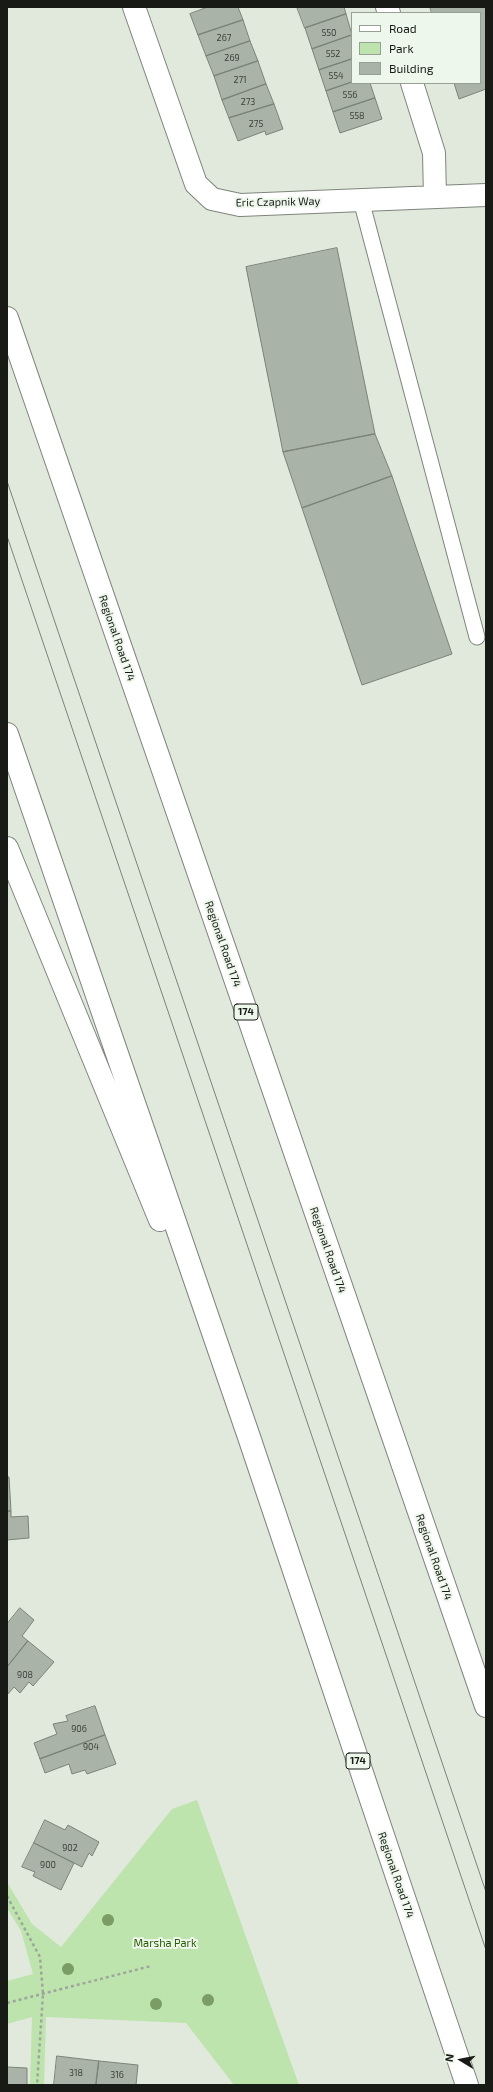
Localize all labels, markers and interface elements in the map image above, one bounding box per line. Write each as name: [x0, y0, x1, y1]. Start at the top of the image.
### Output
legend: [351, 12, 481, 84]
text: Road: [389, 21, 417, 35]
house number: 550: [321, 28, 337, 38]
house number: 267: [217, 33, 231, 43]
text: Park: [389, 41, 414, 55]
house number: 552: [326, 49, 340, 59]
house number: 269: [224, 53, 240, 63]
text: Building: [389, 61, 433, 75]
house number: 554: [328, 71, 344, 81]
house number: 271: [233, 75, 247, 85]
house number: 556: [343, 90, 357, 100]
house number: 273: [241, 97, 255, 107]
house number: 558: [349, 111, 365, 121]
house number: 275: [249, 119, 263, 129]
street label: Eric Czapnik Way: [236, 195, 320, 209]
street label: Regional Road 174: [96, 593, 138, 683]
street label: Regional Road 174: [202, 899, 244, 989]
road number: 174: [234, 1004, 258, 1020]
street label: Regional Road 174: [307, 1205, 349, 1295]
street label: Regional Road 174: [413, 1512, 455, 1602]
house number: 908: [17, 1670, 33, 1680]
house number: 906: [71, 1724, 87, 1734]
house number: 904: [83, 1742, 99, 1752]
road number: 174: [346, 1753, 370, 1769]
street label: Regional Road 174: [375, 1830, 417, 1920]
house number: 902: [62, 1843, 78, 1853]
house number: 900: [40, 1860, 56, 1870]
park label: Marsha Park: [133, 1936, 197, 1950]
north arrow: [441, 2040, 481, 2080]
text: N: [442, 2053, 456, 2063]
house number: 318: [69, 2068, 83, 2078]
house number: 316: [110, 2070, 124, 2080]

